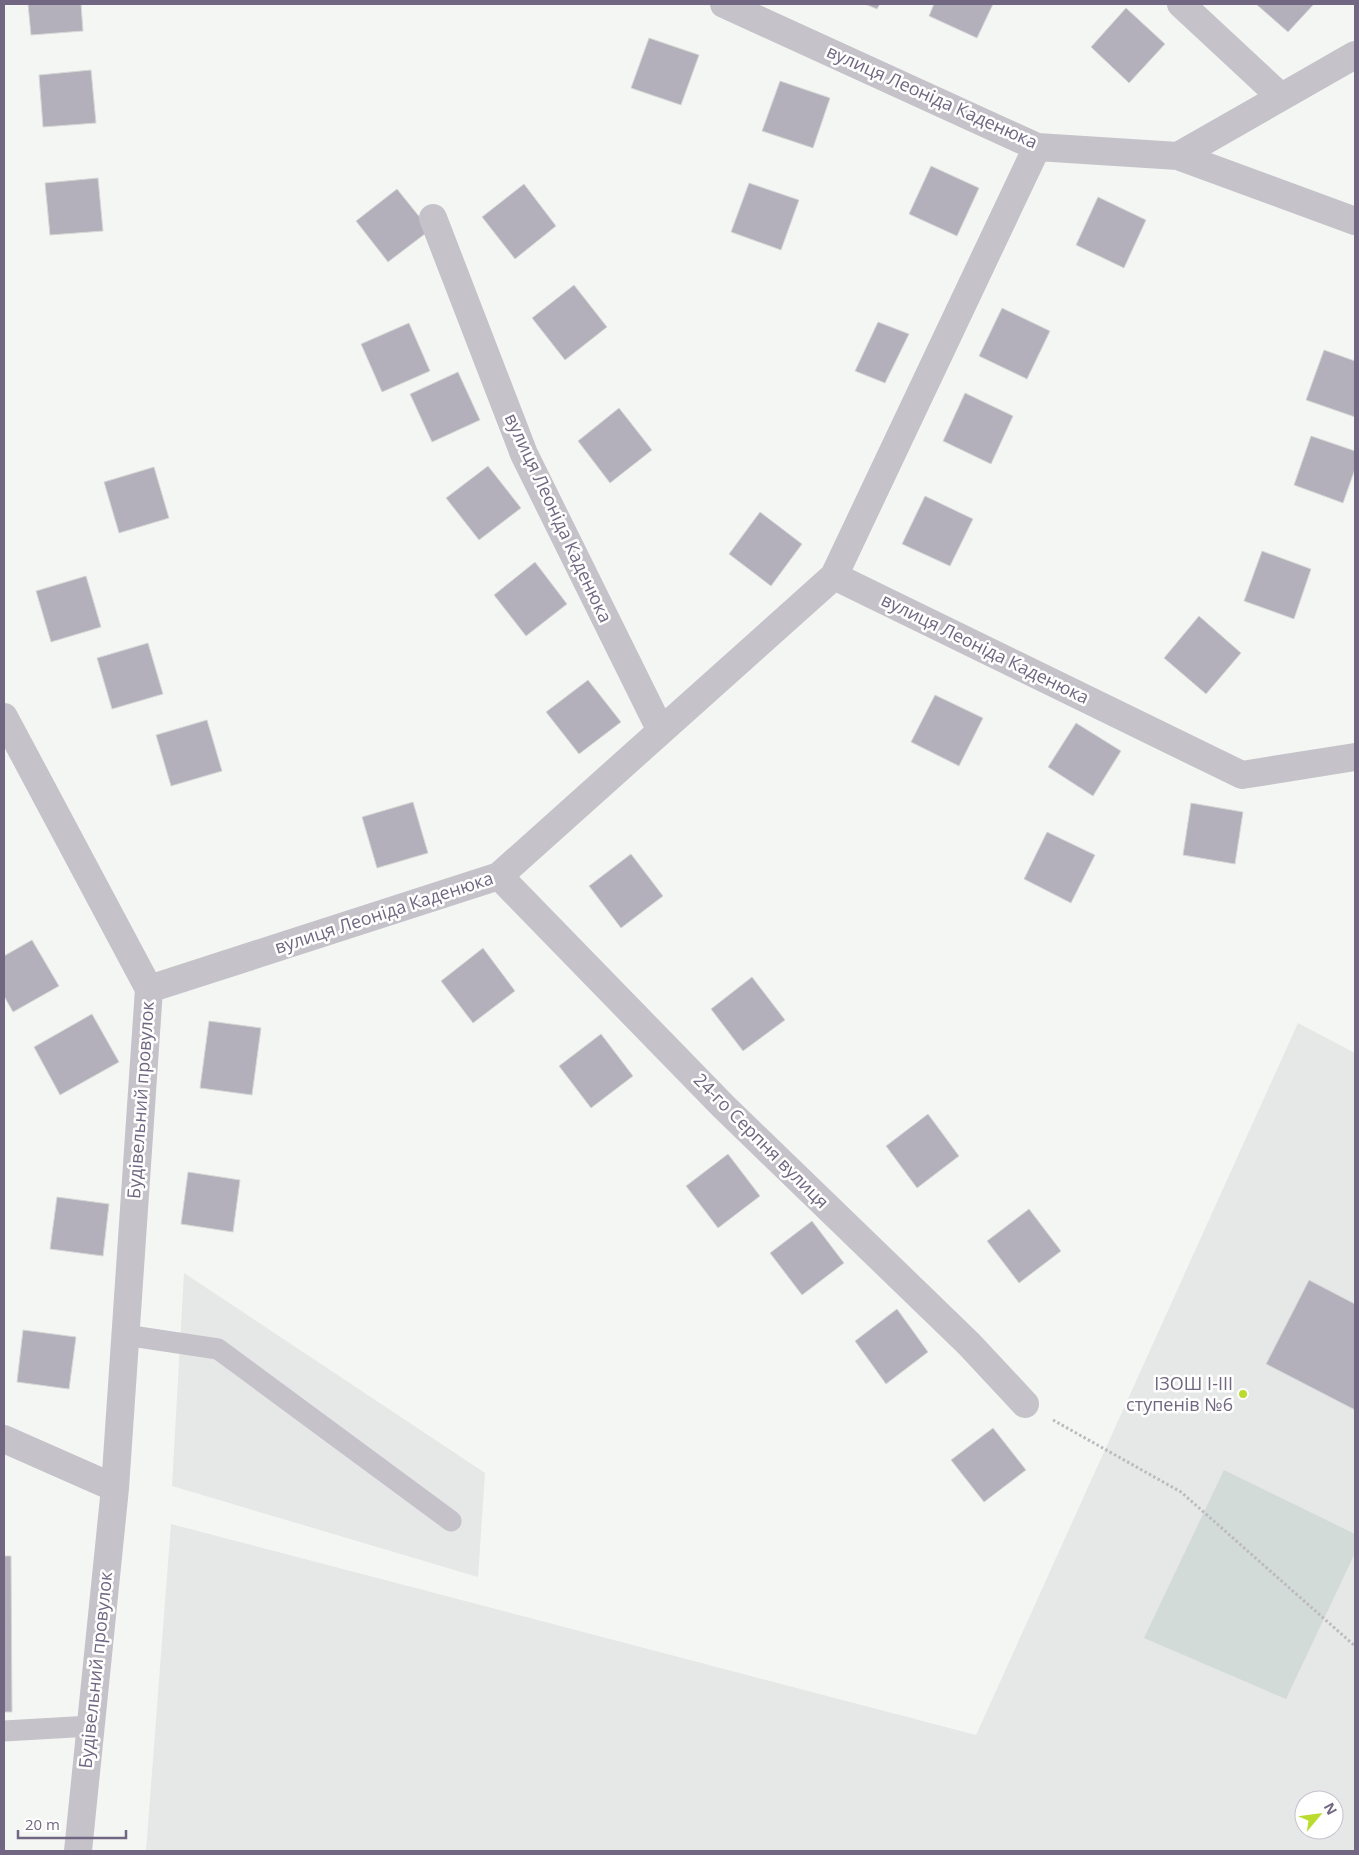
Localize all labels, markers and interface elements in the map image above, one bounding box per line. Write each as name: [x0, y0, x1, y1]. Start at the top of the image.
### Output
street label: вулиця Леоніда Каденюка: [823, 39, 1042, 154]
street label: вулиця Леоніда Каденюка: [500, 409, 618, 626]
street label: вулиця Леоніда Каденюка: [877, 587, 1093, 709]
street label: вулиця Леоніда Каденюка: [271, 865, 496, 959]
street label: Будівельний провулок: [121, 1000, 159, 1200]
street label: 24-го Серпня вулиця: [689, 1068, 834, 1213]
place label: ІЗОШ І-ІІІ ступенів №6: [1126, 1371, 1233, 1416]
marker: ІЗОШ І-ІІІ ступенів №6: [1237, 1388, 1249, 1400]
street label: Будівельний провулок: [73, 1569, 117, 1770]
north arrow: [1294, 1790, 1344, 1840]
text: N: [1320, 1799, 1342, 1818]
scale bar: [18, 1808, 125, 1840]
text: 20 m: [25, 1814, 60, 1834]

